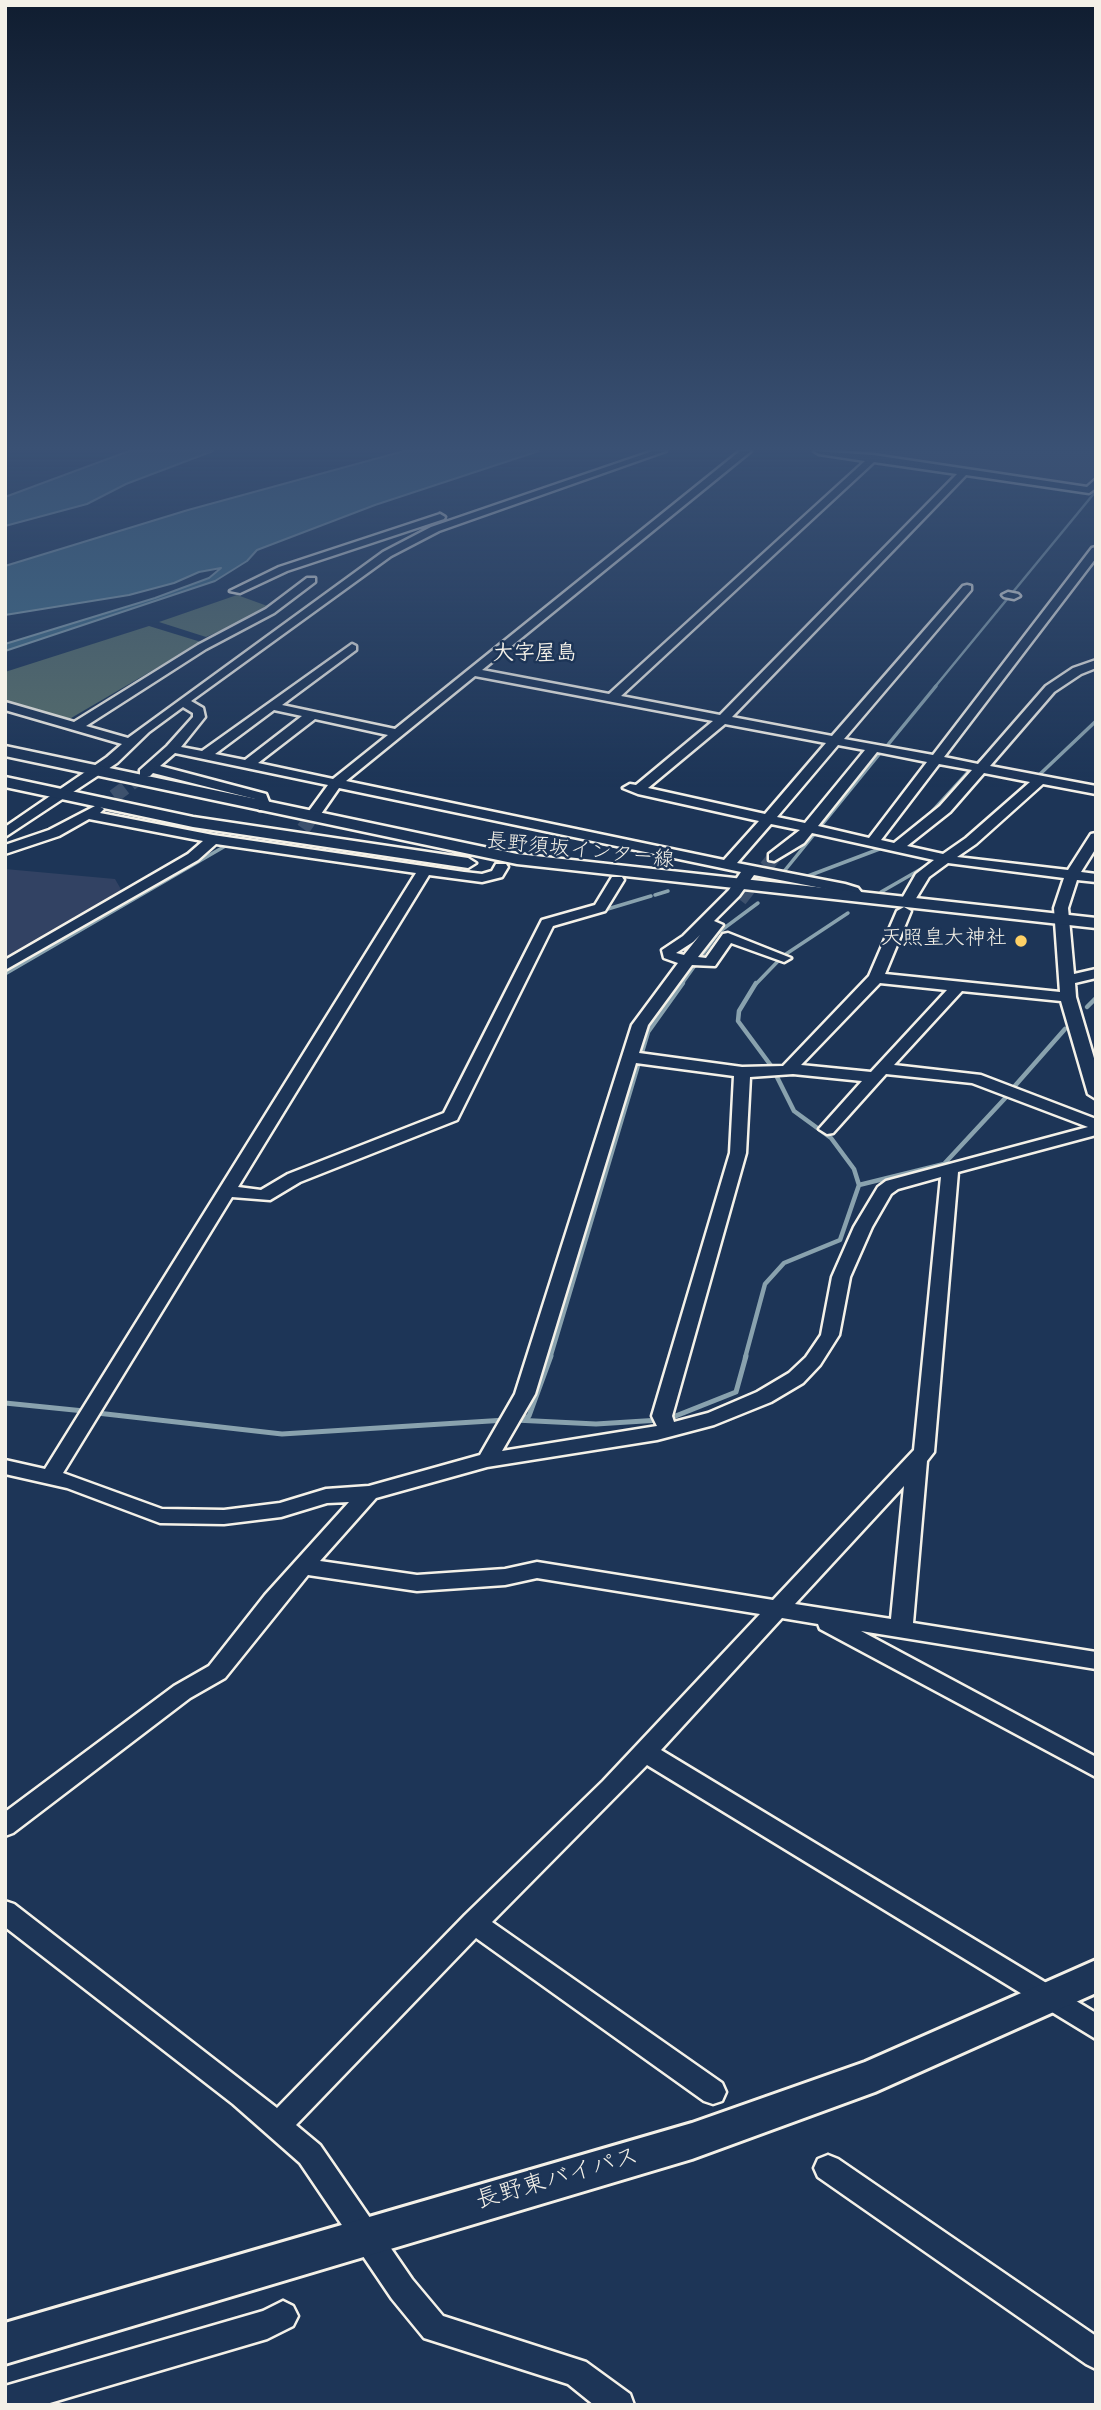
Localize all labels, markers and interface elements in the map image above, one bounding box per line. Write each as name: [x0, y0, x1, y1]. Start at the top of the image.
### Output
district label: 大字屋島: [493, 643, 577, 669]
street label: 長野須坂インター線: [485, 831, 675, 875]
place label: 天照皇大神社: [881, 928, 1007, 954]
marker: 天照皇大神社: [1013, 933, 1029, 949]
street label: 長野東バイパス: [473, 2144, 643, 2218]

